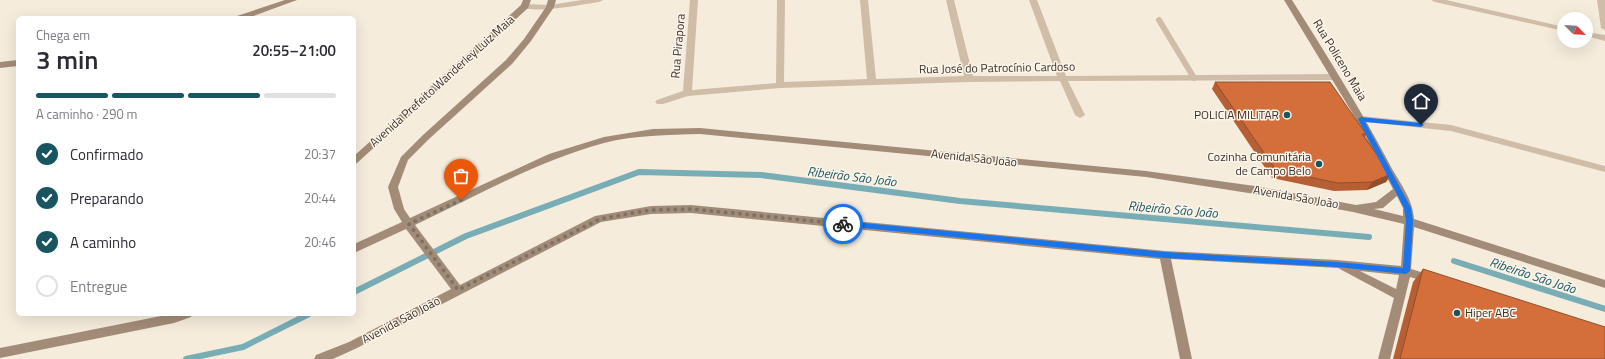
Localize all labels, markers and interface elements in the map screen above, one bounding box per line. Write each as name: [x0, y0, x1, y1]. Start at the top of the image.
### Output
street label: Avenida Prefeito Wanderley Luiz Maia: [365, 10, 519, 151]
north arrow: [1557, 12, 1593, 48]
map controls: [1557, 12, 1593, 48]
street label: Rua Pirapora: [665, 13, 690, 79]
street label: Rua Policeno Maia: [1308, 15, 1372, 104]
text: Chega em: [36, 25, 90, 45]
text: 20:55–21:00: [252, 39, 336, 62]
text: 3 min: [36, 40, 99, 79]
street label: Rua José do Patrocínio Cardoso: [919, 57, 1075, 78]
pin: [1404, 84, 1438, 125]
icon: home: [1410, 90, 1432, 112]
text: A caminho · 290 m: [36, 104, 137, 124]
place label: POLICIA MILITAR: [1194, 105, 1279, 124]
marker: POLICIA MILITAR: [1282, 110, 1292, 120]
icon: check: [36, 143, 58, 165]
text: Confirmado: [70, 143, 143, 166]
text: 20:37: [304, 144, 336, 164]
street label: Avenida São João: [930, 144, 1018, 171]
place label: Cozinha Comunitária de Campo Belo: [1207, 147, 1311, 180]
pin: [444, 159, 478, 200]
marker: Cozinha Comunitária de Campo Belo: [1314, 159, 1324, 169]
water label: Ribeirão São João: [806, 161, 898, 191]
icon: bag: [450, 165, 472, 187]
street label: Avenida São João: [1252, 180, 1340, 213]
icon: check: [36, 187, 58, 209]
text: Preparando: [70, 187, 144, 210]
text: 20:44: [304, 188, 336, 208]
water label: Ribeirão São João: [1127, 195, 1219, 223]
courier: [823, 204, 863, 244]
icon: bike: [832, 213, 854, 235]
icon: check: [36, 231, 58, 253]
text: A caminho: [70, 231, 136, 254]
text: 20:46: [304, 232, 336, 252]
water label: Ribeirão São João: [1487, 252, 1579, 299]
text: Entregue: [70, 275, 127, 298]
street label: Avenida São João: [358, 291, 443, 348]
place label: Hiper ABC: [1465, 303, 1516, 322]
marker: Hiper ABC: [1452, 308, 1462, 318]

